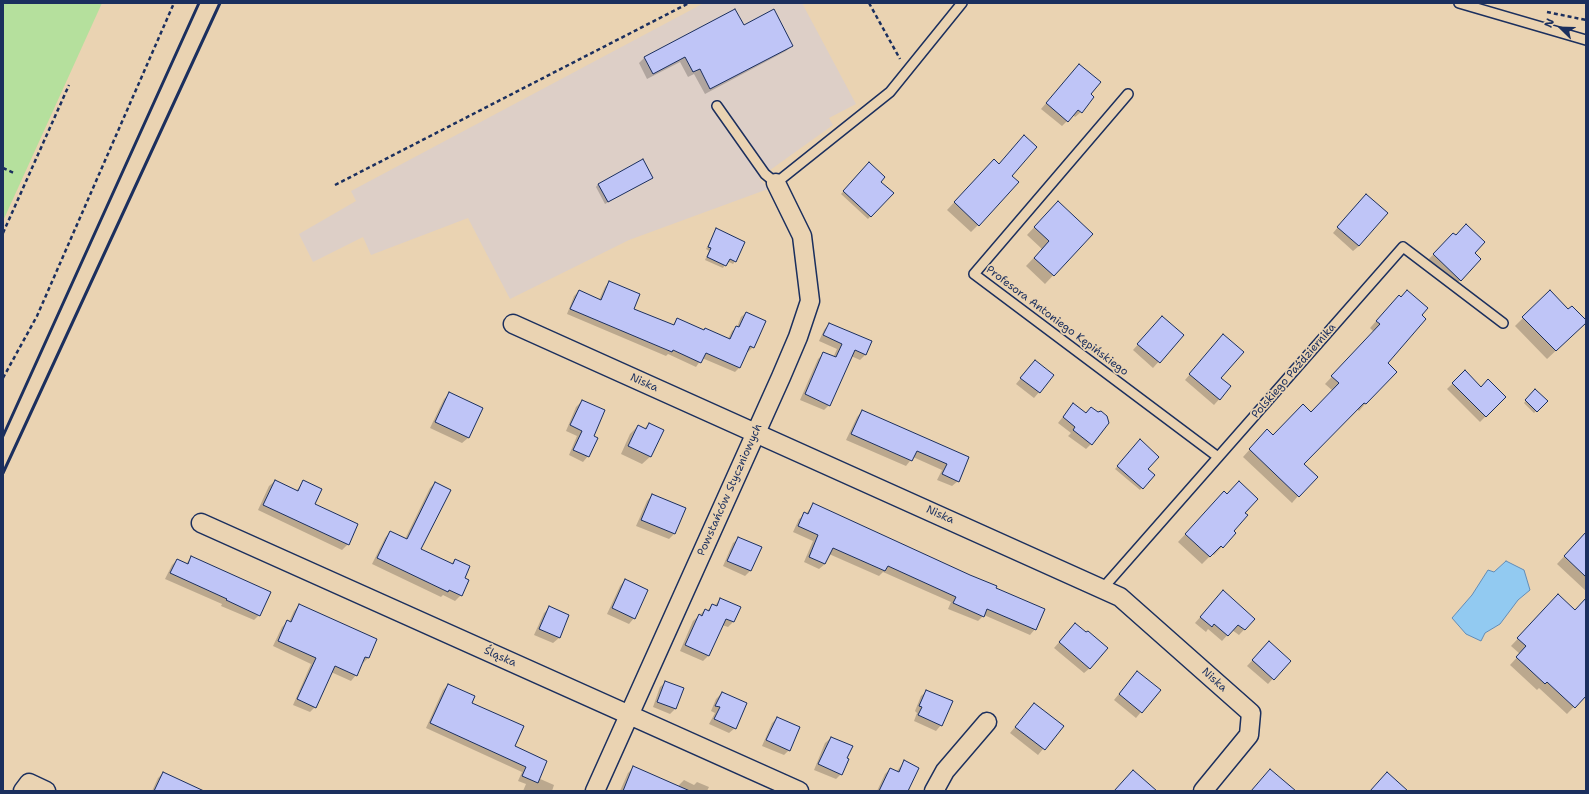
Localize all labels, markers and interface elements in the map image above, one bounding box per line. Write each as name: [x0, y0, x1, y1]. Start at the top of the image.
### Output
north arrow: [1541, 8, 1581, 48]
text: N: [1541, 16, 1558, 30]
street label: Profesora Antoniego Kępińskiego: [983, 263, 1131, 379]
street label: Polskiego Października: [1249, 321, 1339, 421]
street label: Niska: [628, 371, 660, 395]
street label: Powstańców Styczniowych: [695, 422, 765, 558]
street label: Niska: [924, 503, 956, 527]
street label: Śląska: [482, 644, 518, 670]
street label: Niska: [1199, 665, 1229, 695]

